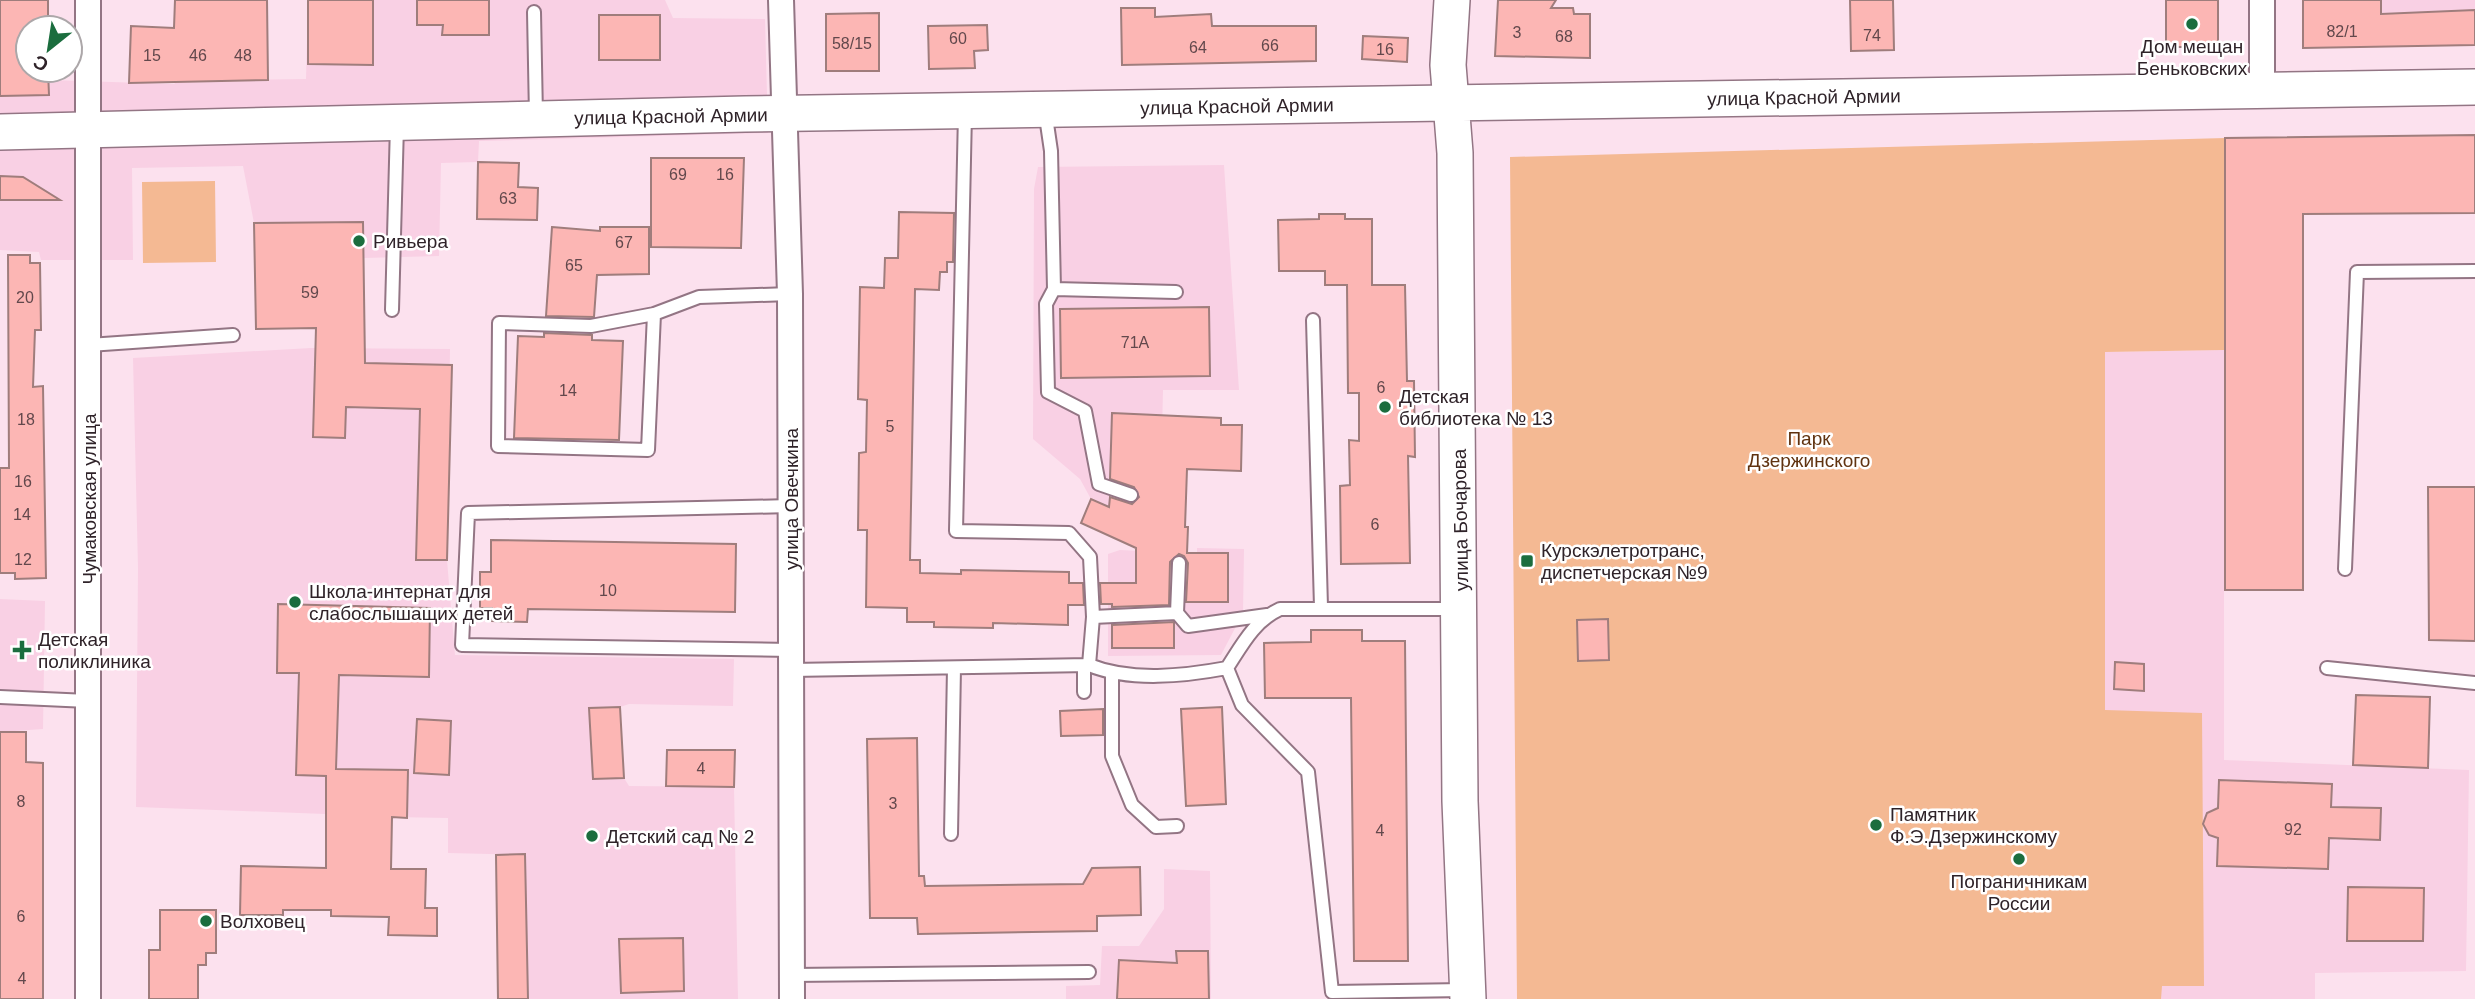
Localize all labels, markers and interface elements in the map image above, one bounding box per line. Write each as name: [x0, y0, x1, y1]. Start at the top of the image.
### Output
north arrow: [14, 14, 84, 84]
marker: Дом мещан Беньковских: [2184, 16, 2200, 32]
house number: 82/1: [2326, 23, 2358, 40]
house number: 3: [1513, 24, 1522, 41]
house number: 74: [1863, 27, 1881, 44]
house number: 68: [1555, 28, 1573, 45]
house number: 60: [949, 30, 967, 47]
house number: 58/15: [832, 35, 872, 52]
place label: Дом мещан Беньковских: [2137, 36, 2248, 79]
house number: 66: [1261, 37, 1279, 54]
house number: 64: [1189, 39, 1207, 56]
house number: 16: [1376, 41, 1394, 58]
house number: 15: [143, 47, 161, 64]
house number: 46: [189, 47, 207, 64]
house number: 48: [234, 47, 252, 64]
text: С: [29, 51, 52, 76]
street label: улица Красной Армии: [1707, 85, 1901, 110]
street label: улица Красной Армии: [1140, 94, 1334, 119]
street label: улица Красной Армии: [574, 104, 768, 129]
house number: 69: [669, 166, 687, 183]
house number: 16: [716, 166, 734, 183]
house number: 63: [499, 190, 517, 207]
place label: Ривьера: [373, 231, 448, 252]
marker: Ривьера: [351, 233, 367, 249]
house number: 67: [615, 234, 633, 251]
house number: 65: [565, 257, 583, 274]
house number: 59: [301, 284, 319, 301]
house number: 20: [16, 289, 34, 306]
house number: 71А: [1121, 334, 1150, 351]
house number: 6: [1377, 379, 1386, 396]
house number: 14: [559, 382, 577, 399]
place label: Детская библиотека № 13: [1399, 386, 1553, 429]
marker: Детская библиотека № 13: [1377, 399, 1393, 415]
house number: 18: [17, 411, 35, 428]
street label: Чумаковская улица: [79, 413, 100, 585]
house number: 5: [886, 418, 895, 435]
street label: улица Овечкина: [781, 428, 802, 570]
park label: Парк Дзержинского: [1748, 428, 1870, 471]
street label: улица Бочарова: [1449, 448, 1472, 591]
house number: 16: [14, 473, 32, 490]
house number: 14: [13, 506, 31, 523]
house number: 6: [1371, 516, 1380, 533]
place label: Курскэлетротранс, диспетчерская №9: [1541, 540, 1707, 583]
house number: 12: [14, 551, 32, 568]
marker: Курскэлетротранс, диспетчерская №9: [1519, 553, 1535, 569]
place label: Школа-интернат для слабослышащих детей: [309, 581, 513, 624]
house number: 10: [599, 582, 617, 599]
marker: Школа-интернат для слабослышащих детей: [287, 594, 303, 610]
place label: Детская поликлиника: [38, 629, 151, 672]
marker: Детская поликлиника: [12, 640, 32, 660]
house number: 4: [697, 760, 706, 777]
house number: 8: [17, 793, 26, 810]
house number: 3: [889, 795, 898, 812]
place label: Памятник Ф.Э.Дзержинскому: [1890, 804, 2057, 847]
marker: Памятник Ф.Э.Дзержинскому: [1868, 817, 1884, 833]
house number: 92: [2284, 821, 2302, 838]
house number: 4: [1376, 822, 1385, 839]
place label: Детский сад № 2: [606, 826, 754, 847]
marker: Детский сад № 2: [584, 828, 600, 844]
marker: Пограничникам России: [2011, 851, 2027, 867]
place label: Пограничникам России: [1951, 871, 2087, 914]
house number: 6: [17, 908, 26, 925]
place label: Волховец: [220, 911, 305, 932]
marker: Волховец: [198, 913, 214, 929]
house number: 4: [18, 970, 27, 987]

